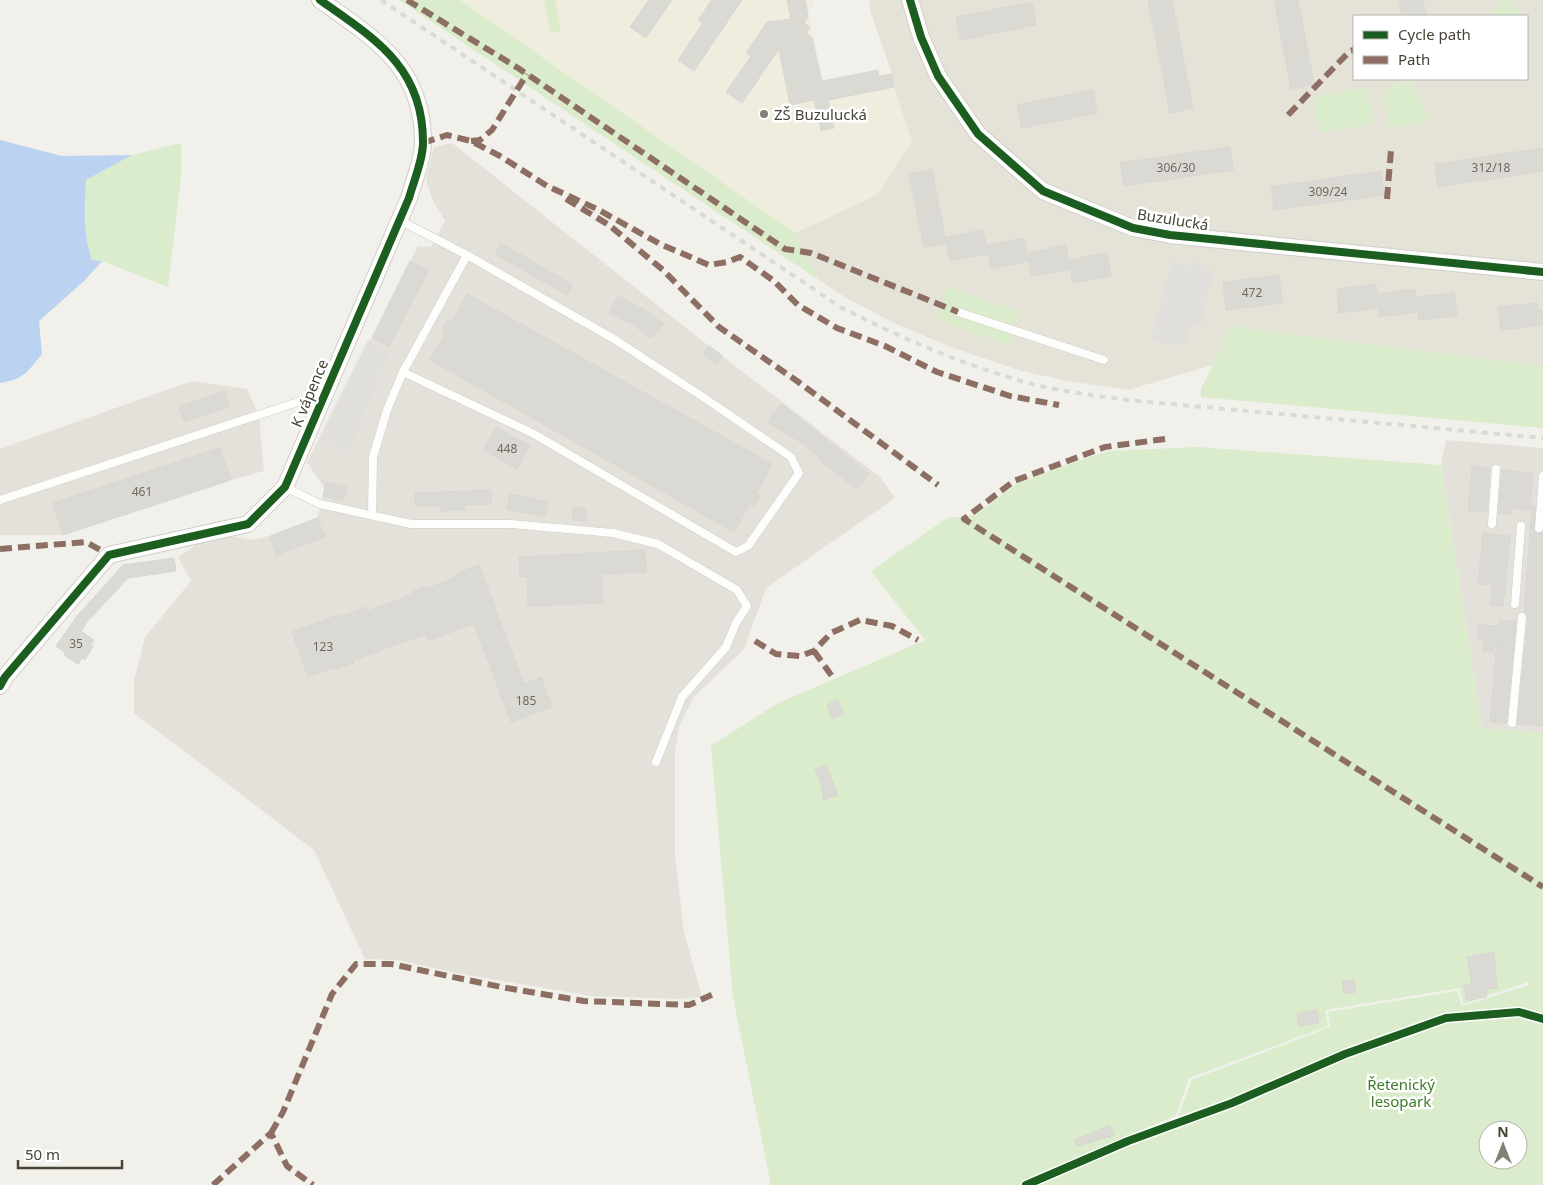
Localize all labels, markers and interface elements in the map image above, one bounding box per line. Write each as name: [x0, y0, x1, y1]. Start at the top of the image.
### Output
legend: [1353, 15, 1528, 80]
text: Cycle path: [1398, 24, 1471, 44]
text: Path: [1398, 49, 1430, 69]
place label: ZŠ Buzulucká: [774, 104, 867, 124]
marker: ZŠ Buzulucká: [758, 108, 770, 120]
house number: 306/30: [1157, 159, 1196, 176]
house number: 312/18: [1472, 159, 1511, 176]
house number: 309/24: [1309, 183, 1348, 200]
street label: Buzulucká: [1136, 203, 1210, 235]
house number: 472: [1242, 284, 1262, 301]
street label: K vápence: [286, 356, 332, 430]
house number: 448: [497, 440, 517, 457]
house number: 461: [132, 483, 152, 500]
house number: 35: [69, 635, 83, 652]
house number: 123: [313, 638, 333, 655]
house number: 185: [516, 692, 536, 709]
park label: Řetenický lesopark: [1367, 1074, 1435, 1111]
north arrow: [1478, 1120, 1528, 1170]
text: N: [1497, 1122, 1509, 1141]
scale bar: [18, 1138, 121, 1170]
text: 50 m: [25, 1144, 60, 1164]

